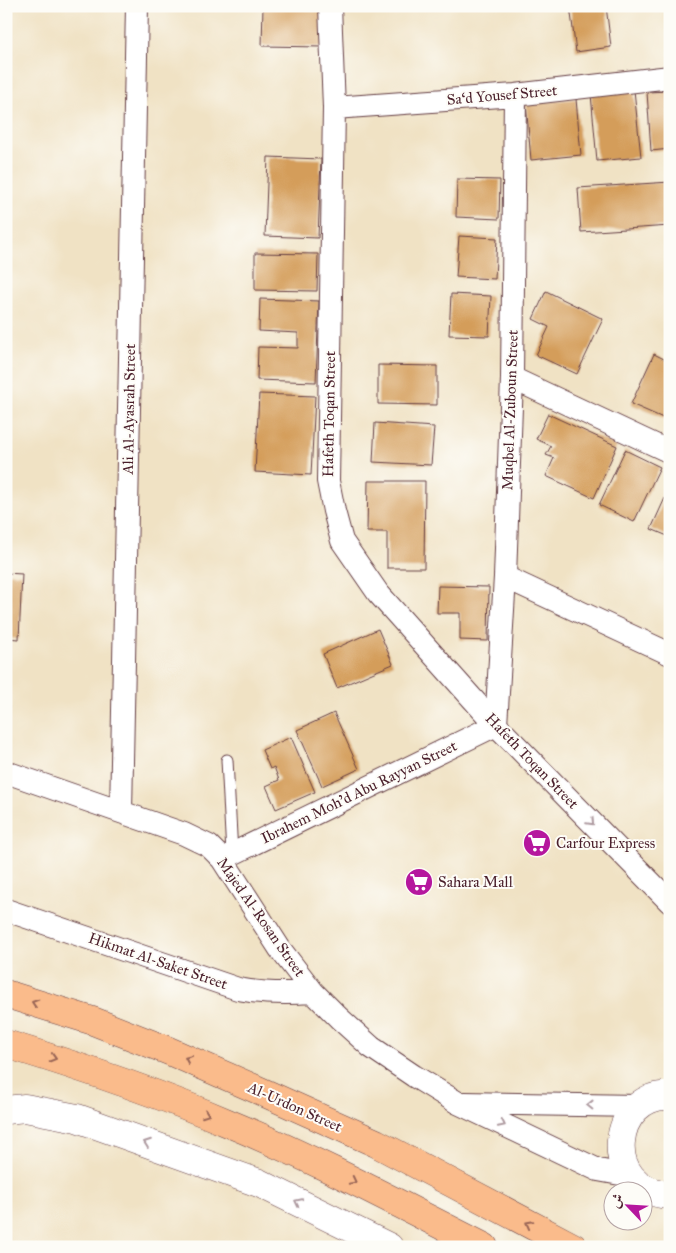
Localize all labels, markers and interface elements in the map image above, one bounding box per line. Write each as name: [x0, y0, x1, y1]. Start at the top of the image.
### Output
street label: Sa‘d Yousef Street: [446, 81, 559, 109]
street label: Muqbel Al-Zuboun Street: [498, 329, 523, 491]
street label: Ali Al-Ayasrah Street: [119, 343, 139, 476]
street label: Hafeth Toqan Street: [319, 350, 340, 477]
street label: Hafeth Toqan Street: [481, 709, 583, 814]
street label: Ibrahem Moh'd Abu Rayyan Street: [258, 736, 461, 847]
one-way arrow: [586, 817, 595, 826]
supermarket icon: Carfour Express: [522, 828, 552, 858]
place label: Carfour Express: [556, 834, 655, 852]
street label: Majed Al-Rosan Street: [213, 854, 309, 981]
supermarket icon: Sahara Mall: [404, 867, 434, 897]
place label: Sahara Mall: [438, 873, 514, 891]
street label: Hikmat Al-Saket Street: [86, 929, 230, 993]
one-way arrow: [31, 999, 40, 1009]
one-way arrow: [48, 1053, 57, 1063]
one-way arrow: [184, 1055, 193, 1065]
street label: Al-Urdon Street: [244, 1078, 346, 1136]
one-way arrow: [586, 1100, 594, 1110]
one-way arrow: [201, 1108, 209, 1118]
one-way arrow: [497, 1118, 506, 1128]
one-way arrow: [143, 1139, 151, 1149]
one-way arrow: [348, 1175, 357, 1185]
north arrow: [604, 1180, 654, 1230]
text: ش: [606, 1191, 627, 1211]
one-way arrow: [294, 1198, 303, 1208]
one-way arrow: [526, 1220, 535, 1230]

